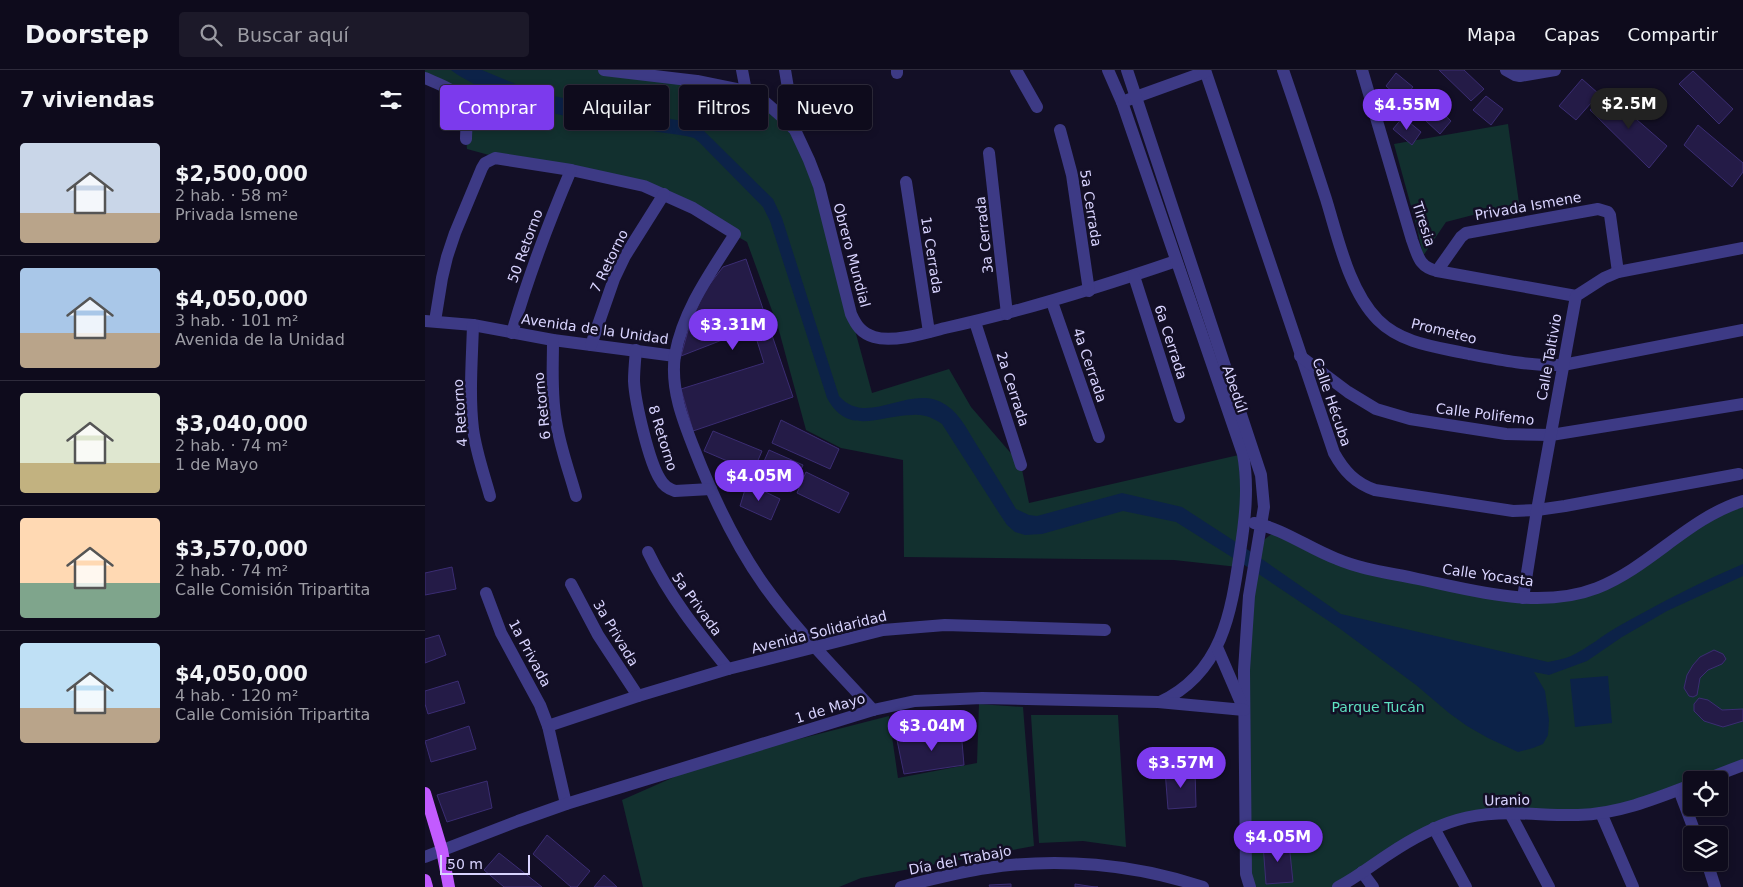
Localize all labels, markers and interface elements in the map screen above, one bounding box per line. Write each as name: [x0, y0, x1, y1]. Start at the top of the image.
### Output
search box: [179, 12, 529, 57]
text: Doorstep: [25, 21, 149, 49]
icon: search: [197, 21, 225, 49]
text: Buscar aquí: [237, 24, 349, 46]
text: Mapa: [1467, 24, 1516, 45]
text: Capas: [1544, 24, 1600, 45]
text: Compartir: [1628, 24, 1718, 45]
chip: Comprar: [440, 85, 554, 130]
chip: Alquilar: [564, 85, 669, 130]
chip: Filtros: [679, 85, 768, 130]
chip: Nuevo: [778, 85, 872, 130]
icon: filters: [377, 86, 405, 114]
text: 7 viviendas: [20, 88, 155, 112]
pin: $4.55M: [1366, 88, 1448, 131]
pin: $2.5M: [1594, 88, 1664, 130]
text: $2.5M: [1601, 94, 1657, 113]
text: $4.55M: [1374, 95, 1440, 114]
text: $2,500,000: [175, 162, 308, 186]
icon: home: [60, 163, 120, 223]
street label: 5a Cerrada: [1077, 168, 1105, 248]
text: 2 hab. · 58 m²: [175, 186, 288, 205]
street label: Privada Ismene: [1474, 189, 1582, 223]
street label: 3a Cerrada: [972, 196, 996, 274]
street label: Tiresia: [1409, 199, 1439, 248]
street label: Obrero Mundial: [830, 201, 874, 309]
text: Privada Ismene: [175, 205, 298, 224]
street label: 50 Retorno: [504, 207, 546, 285]
street label: 1a Cerrada: [918, 215, 946, 295]
street label: 7 Retorno: [587, 227, 631, 295]
text: $4,050,000: [175, 287, 308, 311]
icon: home: [60, 288, 120, 348]
street label: 6a Cerrada: [1151, 303, 1191, 381]
pin: $3.31M: [692, 308, 774, 351]
text: 3 hab. · 101 m²: [175, 311, 298, 330]
street label: Avenida de la Unidad: [520, 311, 670, 347]
street label: Calle Taltivio: [1533, 312, 1565, 402]
text: $3.31M: [700, 315, 766, 334]
street label: Prometeo: [1409, 315, 1479, 347]
street label: 4a Cerrada: [1070, 326, 1110, 404]
text: Avenida de la Unidad: [175, 330, 345, 349]
street label: 2a Cerrada: [993, 350, 1033, 428]
street label: Calle Hécuba: [1309, 356, 1355, 448]
street label: Abedúl: [1220, 363, 1250, 415]
street label: 6 Retorno: [530, 371, 554, 441]
street label: 4 Retorno: [450, 378, 470, 448]
street label: Calle Polifemo: [1435, 400, 1535, 428]
street label: 8 Retorno: [645, 403, 681, 473]
text: $3,040,000: [175, 412, 308, 436]
icon: home: [60, 413, 120, 473]
text: 2 hab. · 74 m²: [175, 436, 288, 455]
text: 1 de Mayo: [175, 455, 258, 474]
pin: $4.05M: [718, 460, 800, 502]
text: $4.05M: [726, 466, 792, 485]
text: $3,570,000: [175, 537, 308, 561]
icon: home: [60, 538, 120, 598]
text: 2 hab. · 74 m²: [175, 561, 288, 580]
street label: Calle Yocasta: [1441, 561, 1535, 589]
street label: 5a Privada: [669, 569, 725, 639]
text: Calle Comisión Tripartita: [175, 580, 370, 599]
street label: 3a Privada: [590, 597, 642, 669]
street label: Avenida Solidaridad: [750, 607, 888, 657]
street label: 1a Privada: [506, 617, 554, 689]
text: $4,050,000: [175, 662, 308, 686]
icon: home: [60, 663, 120, 723]
text: 4 hab. · 120 m²: [175, 686, 298, 705]
street label: 1 de Mayo: [793, 690, 867, 726]
park label: Parque Tucán: [1331, 699, 1425, 715]
text: Calle Comisión Tripartita: [175, 705, 370, 724]
pin: $3.04M: [891, 710, 973, 752]
text: $3.04M: [899, 716, 965, 735]
pin: $3.57M: [1140, 746, 1222, 789]
text: $3.57M: [1148, 753, 1214, 772]
map controls: [1683, 771, 1728, 871]
button: locate: [1683, 771, 1728, 816]
street label: Uranio: [1484, 792, 1530, 808]
pin: $4.05M: [1237, 820, 1319, 863]
button: layers: [1683, 826, 1728, 871]
text: $4.05M: [1245, 827, 1311, 846]
street label: Día del Trabajo: [907, 842, 1013, 878]
scale bar: [440, 852, 530, 875]
text: 50 m: [447, 856, 483, 872]

